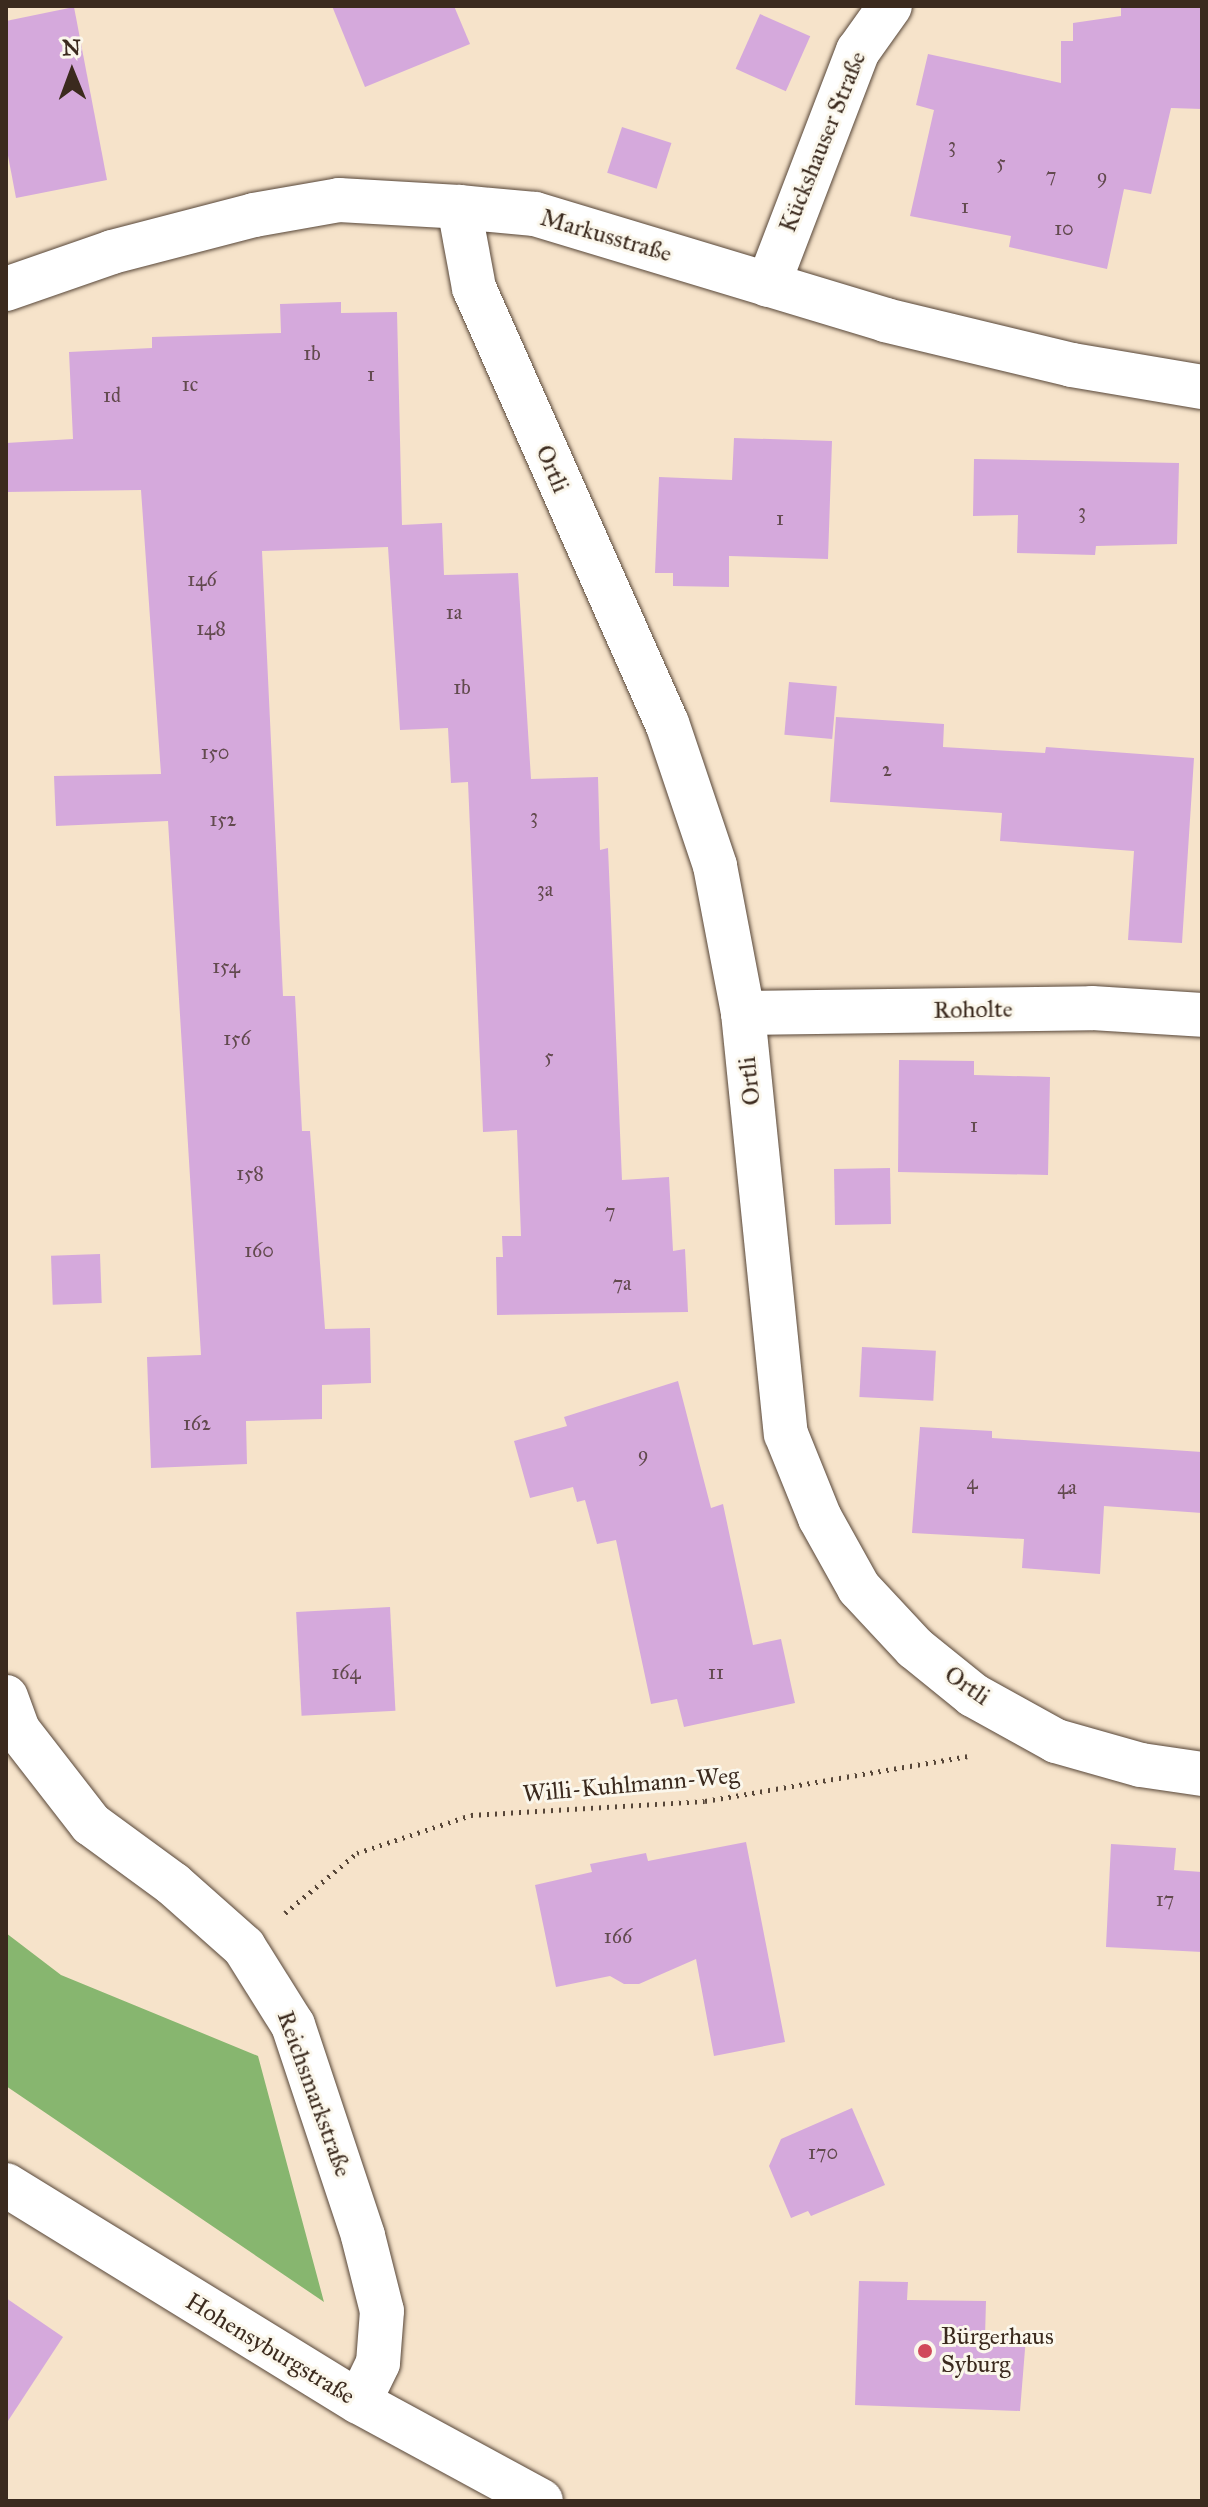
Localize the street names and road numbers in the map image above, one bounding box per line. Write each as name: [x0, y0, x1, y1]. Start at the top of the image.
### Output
street label: Kückshauser Straße: [774, 47, 872, 237]
street label: Markusstraße: [537, 204, 675, 268]
street label: Ortli: [529, 441, 575, 497]
street label: Roholte: [933, 995, 1013, 1025]
street label: Ortli: [733, 1055, 767, 1107]
street label: Ortli: [939, 1660, 995, 1712]
street label: Willi-Kuhlmann-Weg: [522, 1761, 740, 1809]
street label: Reichsmarkstraße: [271, 2007, 357, 2181]
street label: Hohensyburgstraße: [180, 2287, 360, 2411]

